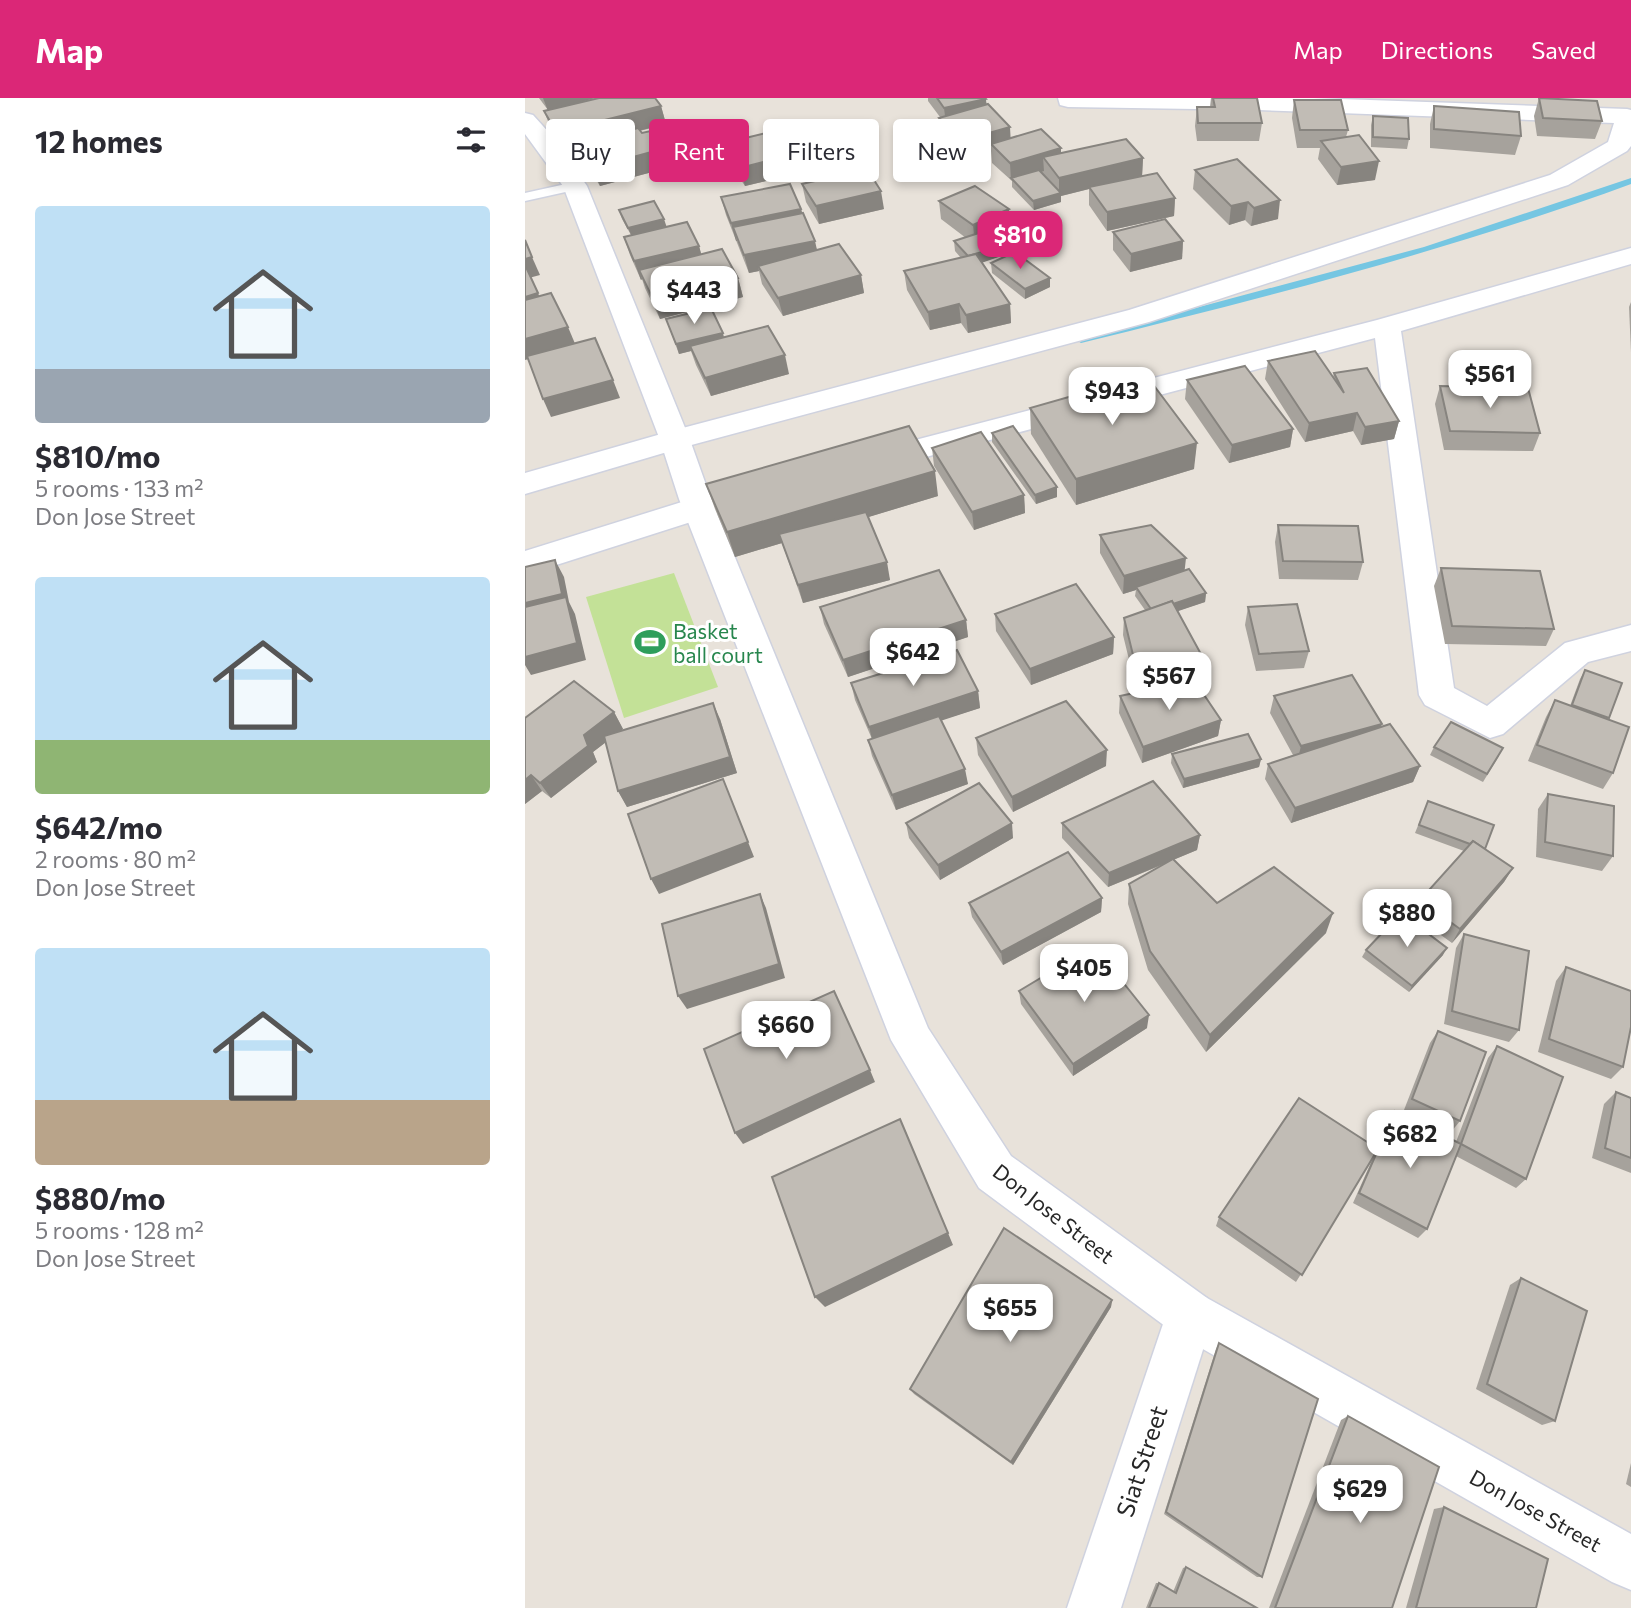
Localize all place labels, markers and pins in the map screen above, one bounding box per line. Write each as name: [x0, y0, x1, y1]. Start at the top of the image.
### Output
pin: $810: [979, 212, 1061, 271]
pin: $443: [653, 266, 735, 326]
pin: $561: [1449, 350, 1531, 410]
pin: $943: [1071, 368, 1153, 427]
place label: Basket ball court: [673, 618, 763, 667]
sports icon: Basket ball court: [633, 625, 667, 659]
pin: $642: [872, 628, 954, 688]
pin: $567: [1128, 652, 1210, 712]
pin: $880: [1366, 890, 1448, 949]
pin: $405: [1043, 944, 1125, 1004]
pin: $660: [745, 1002, 827, 1061]
pin: $682: [1369, 1110, 1451, 1170]
pin: $655: [969, 1284, 1051, 1344]
pin: $629: [1319, 1466, 1401, 1525]

